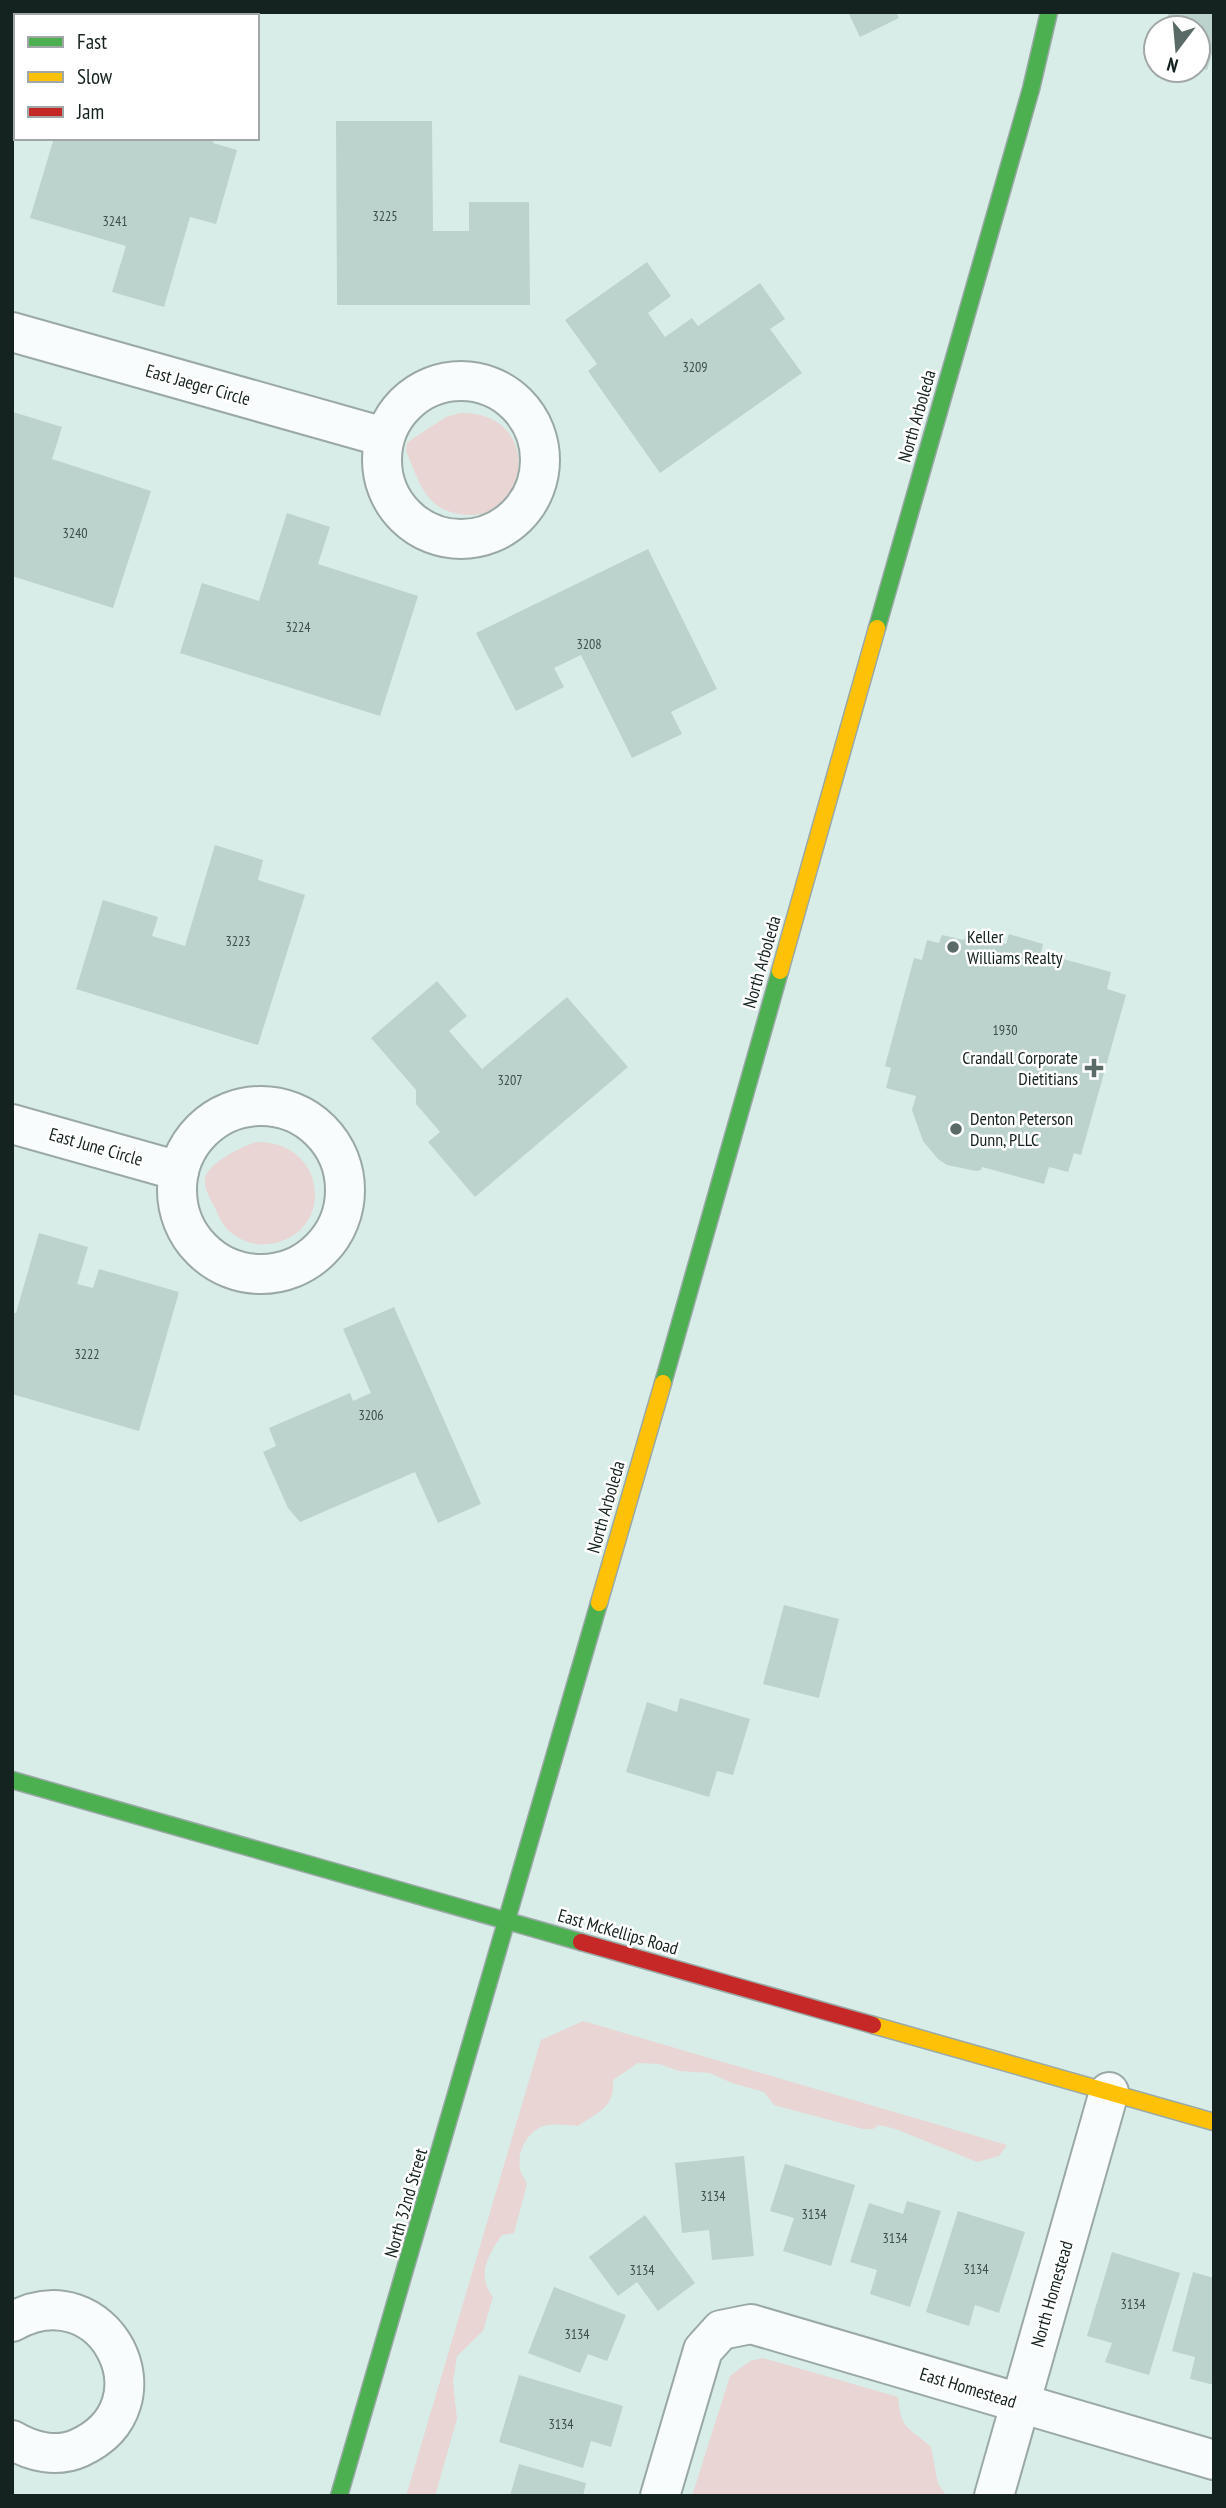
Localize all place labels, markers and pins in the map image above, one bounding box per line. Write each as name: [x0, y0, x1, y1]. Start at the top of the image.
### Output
place label: Keller Williams Realty: [967, 925, 1063, 969]
marker: Keller Williams Realty: [945, 939, 961, 955]
place label: Crandall Corporate Dietitians: [962, 1046, 1078, 1090]
marker: Crandall Corporate Dietitians: [1084, 1058, 1104, 1078]
place label: Denton Peterson Dunn, PLLC: [970, 1107, 1073, 1151]
marker: Denton Peterson Dunn, PLLC: [948, 1121, 964, 1137]

